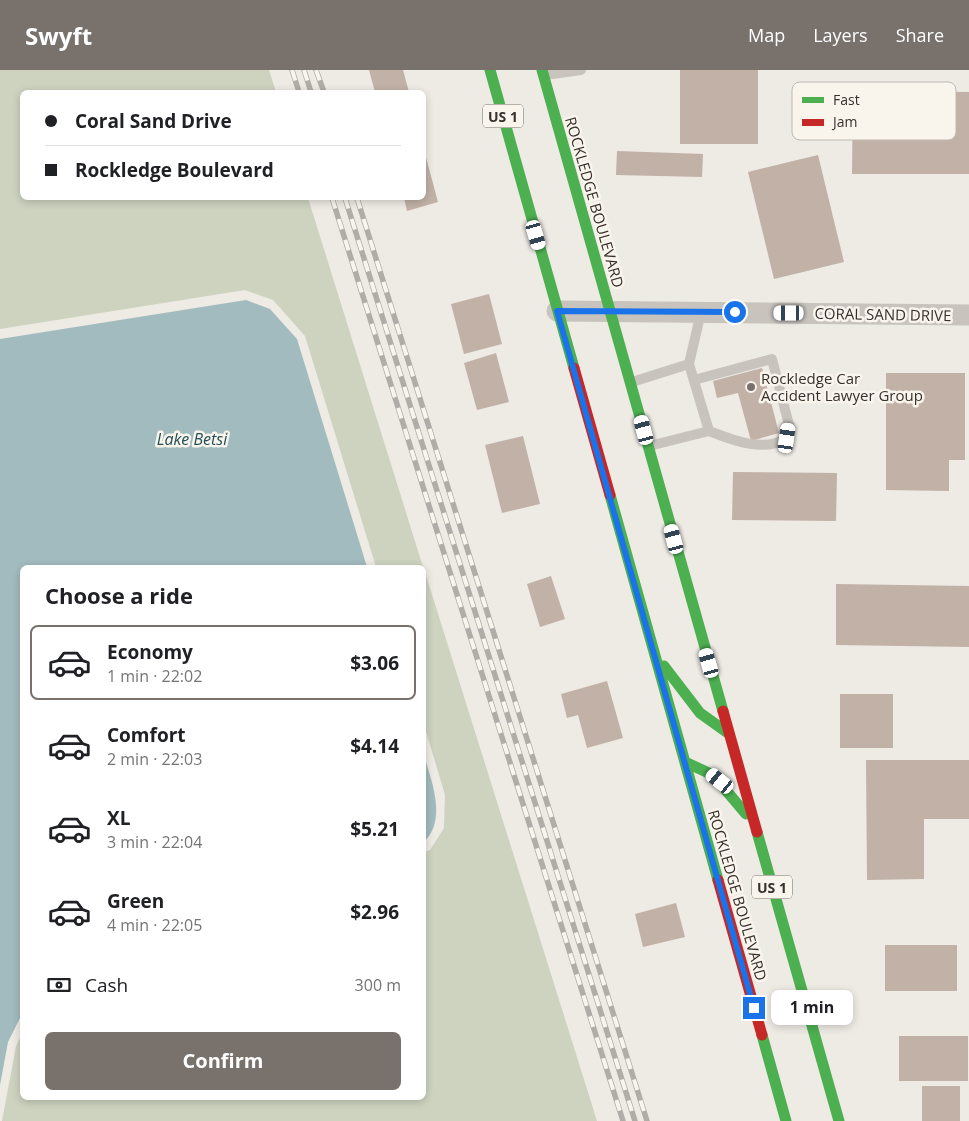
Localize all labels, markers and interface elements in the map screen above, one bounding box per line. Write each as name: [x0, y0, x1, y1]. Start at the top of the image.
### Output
text: Swyft: [25, 19, 92, 52]
text: Map: [748, 23, 785, 47]
text: Layers: [813, 23, 868, 47]
text: Share: [896, 23, 944, 47]
legend: [792, 82, 956, 140]
text: Fast: [833, 90, 860, 109]
road number: US 1: [483, 104, 523, 128]
text: Coral Sand Drive: [75, 108, 232, 134]
text: Jam: [831, 112, 858, 131]
street label: ROCKLEDGE BOULEVARD: [561, 114, 629, 290]
text: Rockledge Boulevard: [75, 157, 274, 183]
car: [524, 219, 547, 251]
route start: [724, 301, 746, 323]
street label: CORAL SAND DRIVE: [814, 303, 952, 325]
car: [774, 306, 804, 321]
place label: Rockledge Car Accident Lawyer Group: [761, 368, 923, 405]
marker: Rockledge Car Accident Lawyer Group: [745, 381, 757, 393]
car: [632, 414, 655, 446]
car: [777, 422, 796, 454]
water label: Lake Betsi: [157, 428, 228, 450]
car: [662, 523, 685, 555]
text: Choose a ride: [45, 580, 193, 610]
text: Economy: [107, 639, 193, 665]
icon: car: [47, 640, 92, 685]
car: [697, 647, 720, 679]
text: $3.06: [350, 650, 399, 676]
text: 1 min · 22:02: [107, 665, 202, 687]
text: Comfort: [107, 722, 186, 748]
icon: car: [47, 723, 92, 768]
text: $4.14: [350, 733, 399, 759]
text: 2 min · 22:03: [107, 748, 202, 770]
car: [703, 766, 736, 796]
text: XL: [107, 805, 130, 831]
icon: car: [47, 806, 92, 851]
street label: ROCKLEDGE BOULEVARD: [704, 807, 772, 983]
text: $5.21: [350, 816, 399, 842]
text: 3 min · 22:04: [107, 831, 202, 853]
road number: US 1: [752, 876, 792, 899]
text: Green: [107, 888, 164, 914]
icon: car: [47, 889, 92, 934]
text: $2.96: [350, 899, 399, 925]
text: 4 min · 22:05: [107, 914, 202, 936]
icon: cash: [45, 971, 73, 999]
text: Cash: [85, 972, 128, 998]
text: 300 m: [355, 974, 401, 996]
callout: 1 min: [772, 990, 854, 1026]
text: 1 min: [790, 996, 834, 1018]
route end: [743, 997, 765, 1019]
button: Confirm: [45, 1032, 401, 1090]

